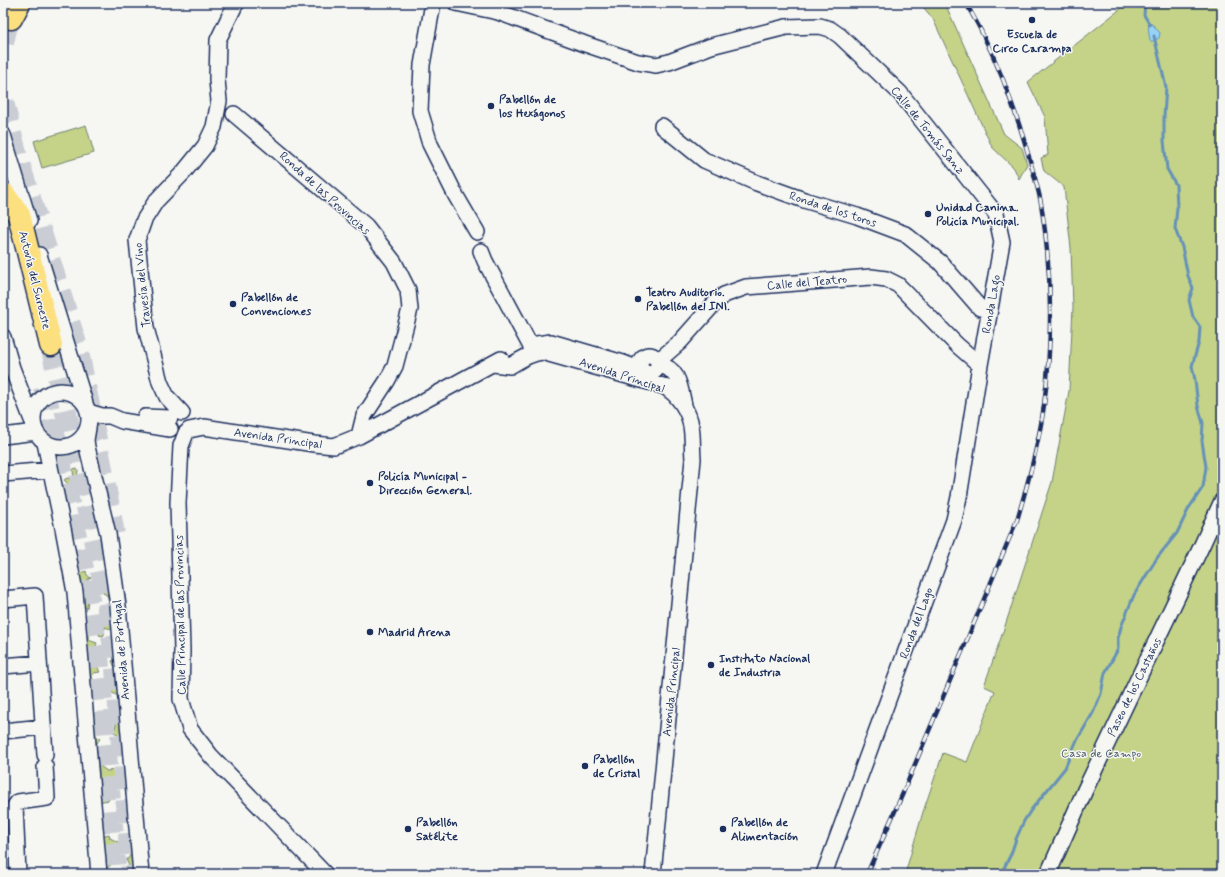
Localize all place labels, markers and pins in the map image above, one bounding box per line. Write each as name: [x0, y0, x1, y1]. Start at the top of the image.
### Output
marker: Escuela de Circo Carampa: [1027, 15, 1037, 25]
place label: Escuela de Circo Carampa: [992, 27, 1072, 57]
place label: Pabellón de los Hexágonos: [499, 92, 566, 122]
marker: Pabellón de los Hexágonos: [486, 101, 496, 111]
place label: Unidad Canina. Policía Municipal.: [936, 200, 1019, 230]
marker: Unidad Canina. Policía Municipal.: [923, 209, 933, 219]
place label: Teatro Auditorio. Pabellón del INI.: [646, 285, 730, 315]
place label: Pabellón de Convenciones: [241, 290, 312, 320]
marker: Teatro Auditorio. Pabellón del INI.: [633, 294, 643, 304]
marker: Pabellón de Convenciones: [228, 299, 238, 309]
place label: Policía Municipal - Dirección General.: [378, 469, 472, 499]
marker: Policía Municipal - Dirección General.: [365, 478, 375, 488]
place label: Madrid Arena: [378, 625, 451, 641]
marker: Madrid Arena: [365, 627, 375, 637]
place label: Instituto Nacional de Industria: [719, 651, 810, 681]
marker: Instituto Nacional de Industria: [706, 660, 716, 670]
place label: Pabellón de Cristal: [593, 752, 640, 782]
marker: Pabellón de Cristal: [580, 761, 590, 771]
place label: Pabellón Satélite: [416, 815, 458, 845]
place label: Pabellón de Alimentación: [731, 815, 798, 845]
marker: Pabellón Satélite: [403, 824, 413, 834]
marker: Pabellón de Alimentación: [718, 824, 728, 834]

